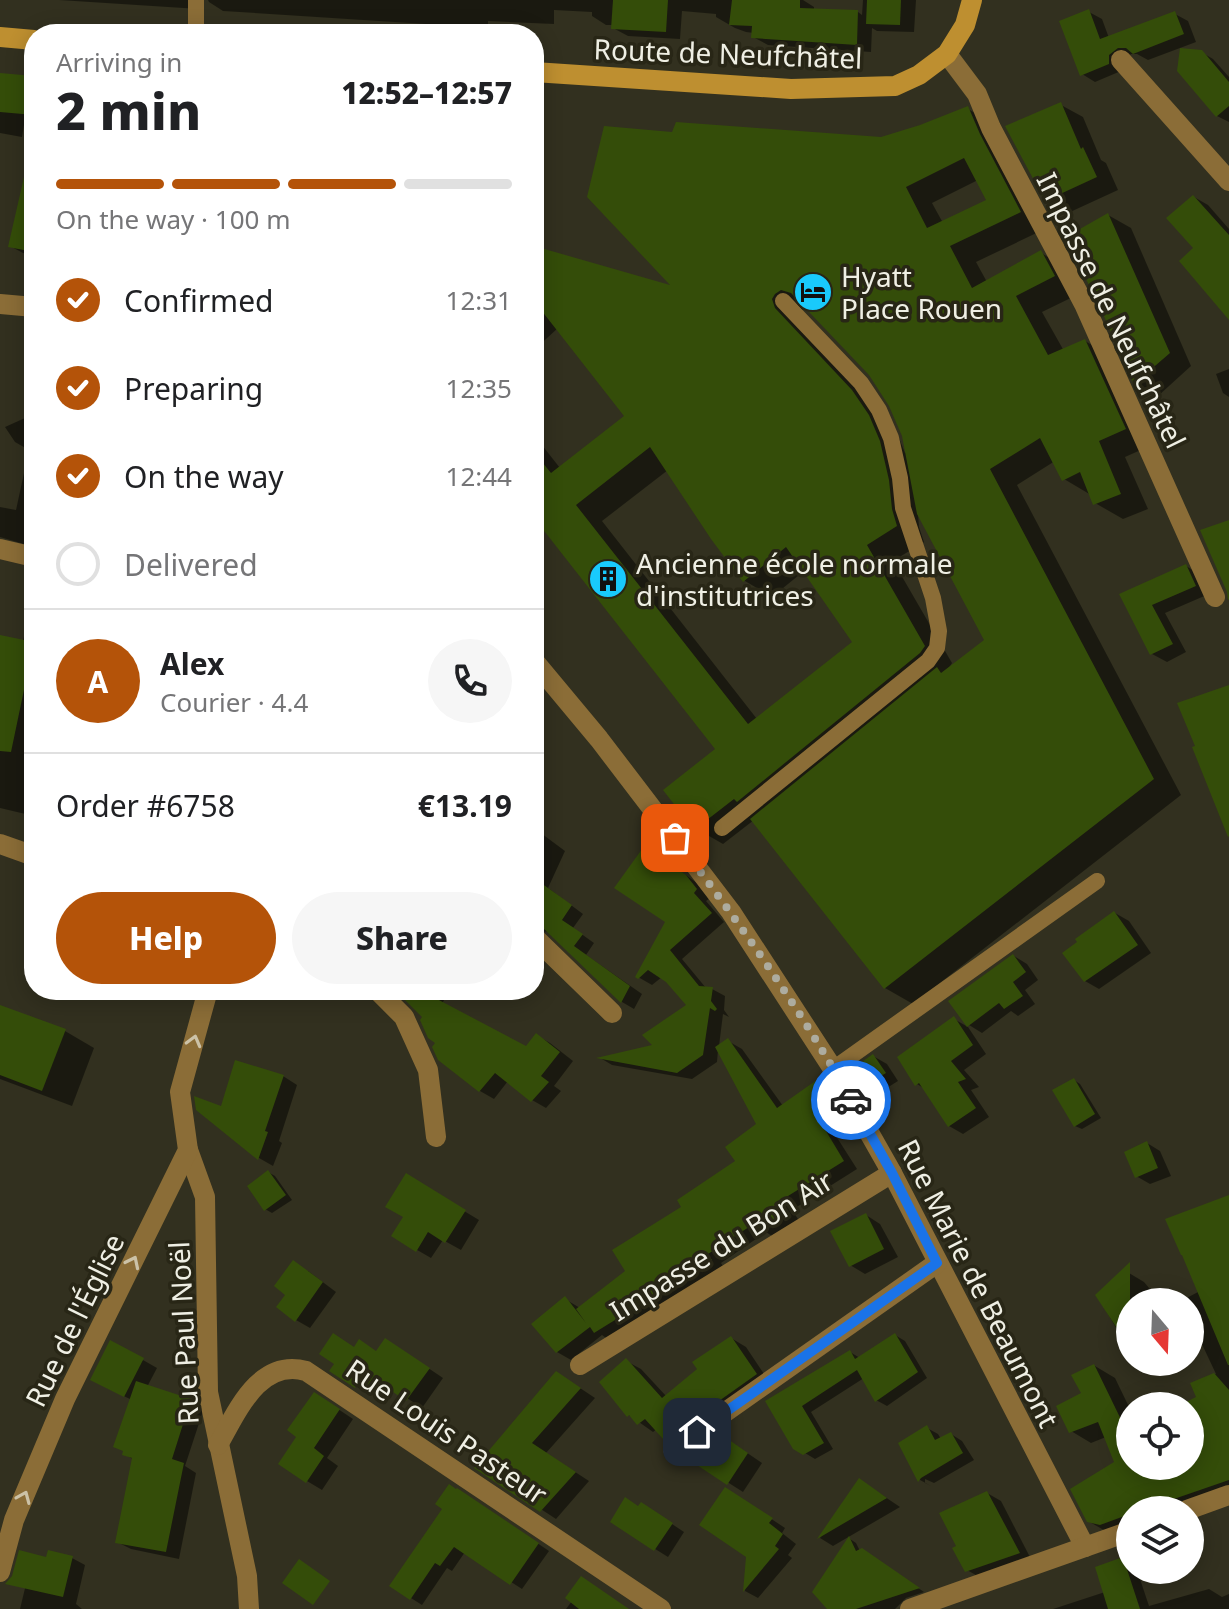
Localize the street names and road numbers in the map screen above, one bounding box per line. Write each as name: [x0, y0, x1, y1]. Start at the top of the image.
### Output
street label: Route de Neufchâtel: [593, 29, 863, 77]
street label: Impasse de Neufchâtel: [1029, 166, 1195, 454]
street label: Rue Marie de Beaumont: [890, 1132, 1068, 1434]
street label: Impasse du Bon Air: [602, 1161, 840, 1329]
street label: Rue de l'Église: [16, 1227, 132, 1413]
street label: Rue Paul Noël: [159, 1240, 207, 1426]
street label: Rue Louis Pasteur: [339, 1349, 556, 1513]

